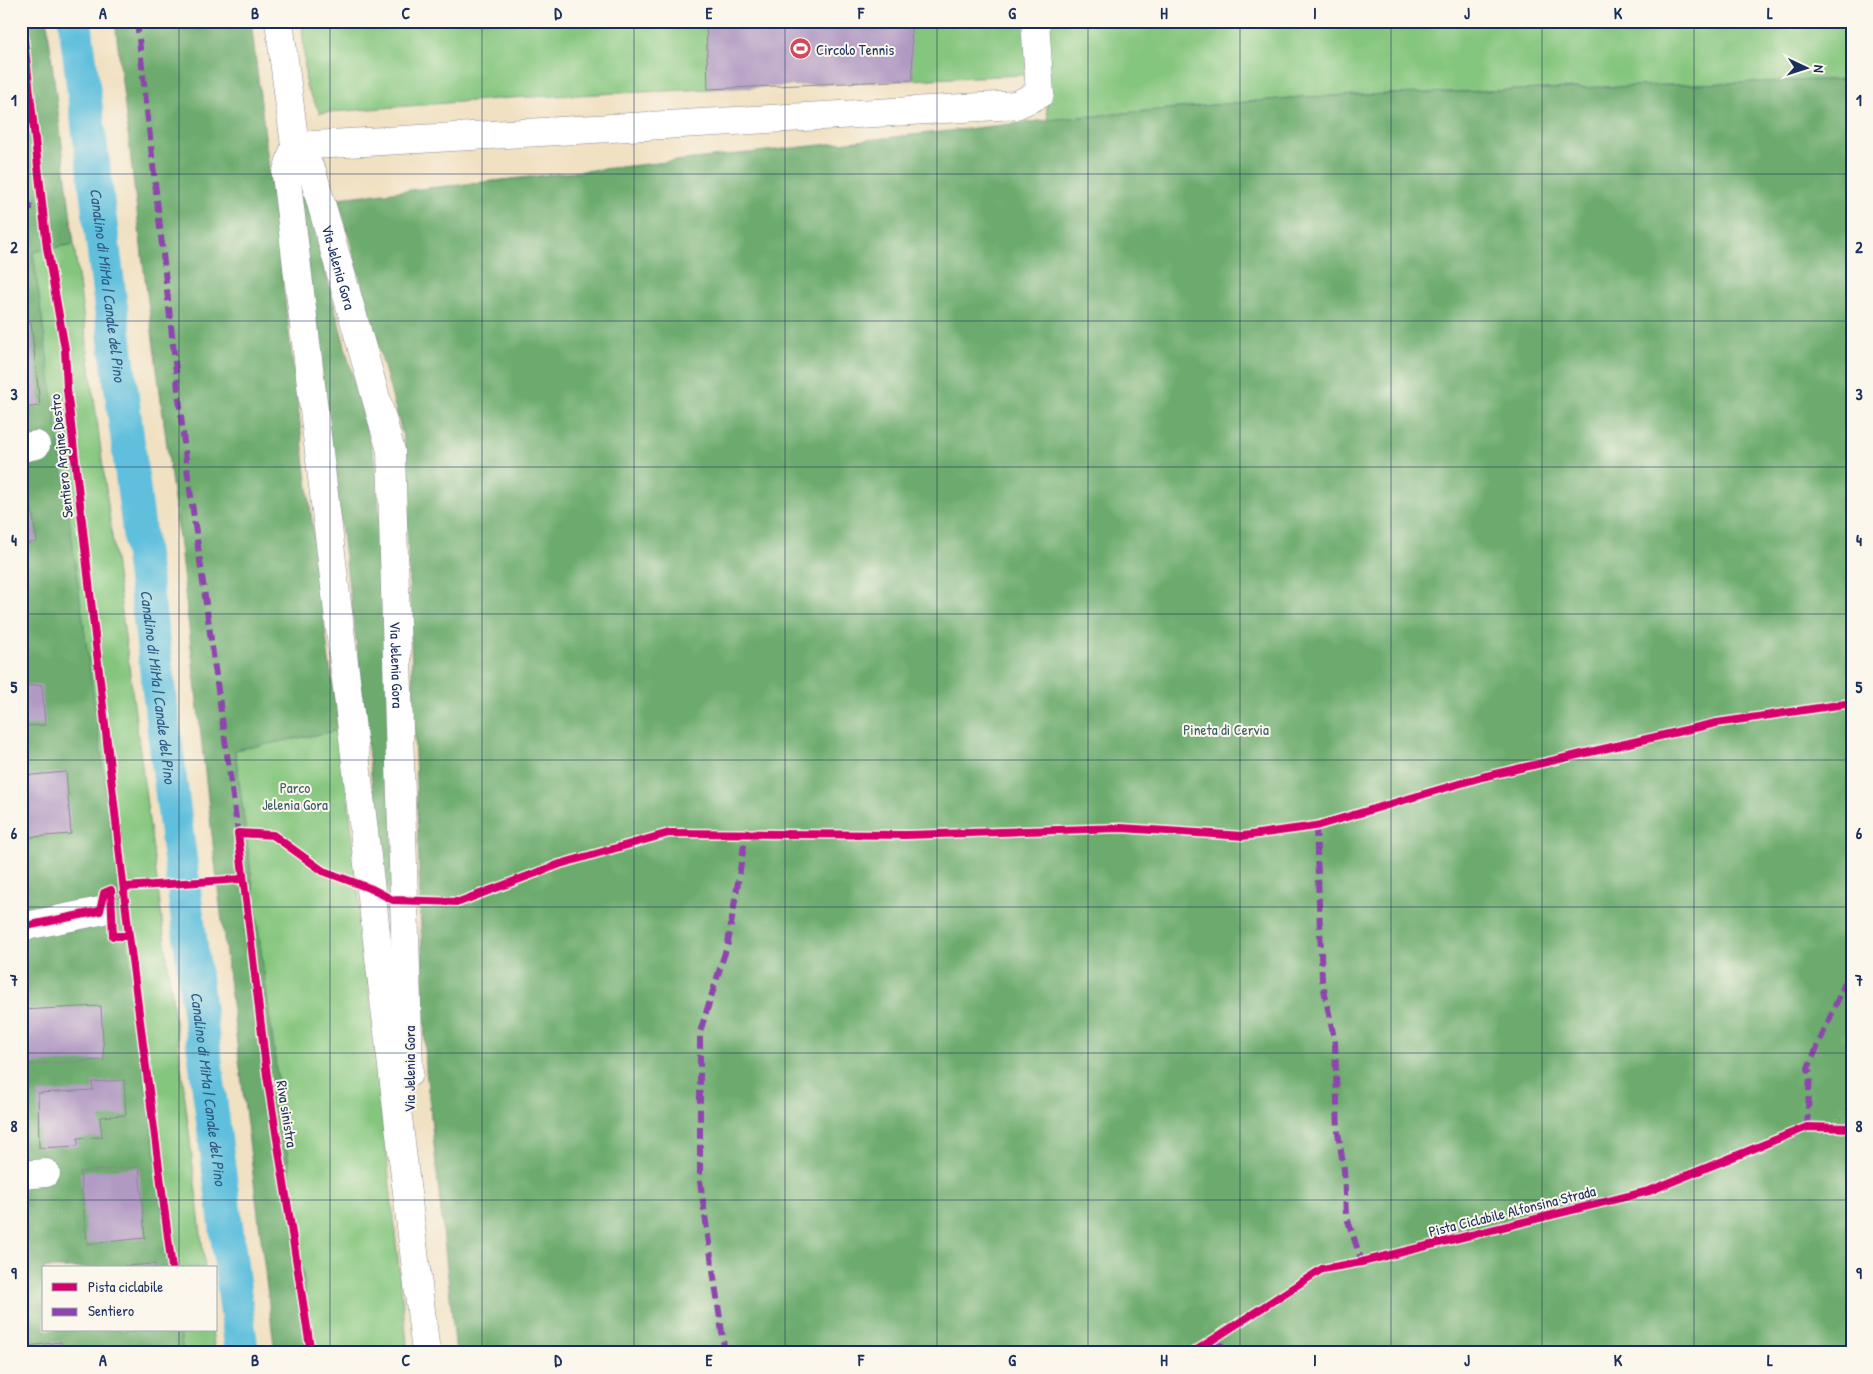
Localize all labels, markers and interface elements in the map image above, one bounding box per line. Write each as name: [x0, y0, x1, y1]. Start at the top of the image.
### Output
text: A: [99, 2, 107, 24]
text: B: [251, 2, 259, 24]
text: C: [402, 2, 411, 24]
text: D: [554, 2, 562, 24]
text: E: [705, 2, 713, 24]
text: F: [857, 2, 865, 24]
text: G: [1008, 2, 1016, 24]
text: H: [1160, 2, 1168, 24]
text: I: [1313, 2, 1317, 24]
text: J: [1464, 2, 1470, 24]
text: K: [1614, 2, 1623, 24]
text: L: [1767, 2, 1773, 24]
sports icon: Circolo Tennis: [788, 37, 812, 61]
place label: Circolo Tennis: [816, 39, 895, 60]
north arrow: [1780, 42, 1830, 92]
text: N: [1810, 65, 1829, 74]
text: 1: [11, 89, 17, 111]
text: 1: [1856, 89, 1862, 111]
water label: Canalino di MiMa | Canale del Pino: [85, 187, 131, 385]
street label: Via Jelenia Gora: [317, 222, 361, 312]
text: 2: [10, 236, 18, 258]
text: 2: [1855, 236, 1863, 258]
text: 3: [10, 383, 18, 405]
text: 3: [1855, 383, 1863, 405]
street label: Sentiero Argine Destro: [44, 393, 78, 519]
text: 4: [11, 529, 17, 551]
text: 4: [1856, 529, 1862, 551]
water label: Canalino di MiMa | Canale del Pino: [135, 589, 182, 786]
street label: Via Jelenia Gora: [385, 621, 409, 709]
text: 5: [11, 676, 18, 698]
text: 5: [1856, 676, 1863, 698]
park label: Pineta di Cervia: [1183, 719, 1269, 740]
park label: Parco Jelenia Gora: [262, 777, 328, 815]
text: 6: [11, 822, 18, 844]
text: 6: [1856, 822, 1863, 844]
text: 7: [9, 969, 18, 991]
text: 7: [1854, 969, 1863, 991]
water label: Canalino di MiMa | Canale del Pino: [186, 991, 232, 1188]
street label: Via Jelenia Gora: [399, 1025, 420, 1112]
street label: Riva sinistra: [271, 1079, 303, 1149]
text: 8: [11, 1115, 18, 1137]
text: 8: [1856, 1115, 1863, 1137]
street label: Pista Ciclabile Alfonsina Strada: [1426, 1180, 1598, 1242]
text: 9: [11, 1262, 17, 1284]
text: 9: [1856, 1262, 1862, 1284]
legend: [42, 1266, 218, 1332]
text: Pista ciclabile: [88, 1276, 163, 1297]
text: Sentiero: [88, 1300, 134, 1321]
text: A: [99, 1349, 107, 1371]
text: B: [251, 1349, 259, 1371]
text: C: [402, 1349, 411, 1371]
text: D: [554, 1349, 562, 1371]
text: E: [705, 1349, 713, 1371]
text: F: [857, 1349, 865, 1371]
text: G: [1008, 1349, 1016, 1371]
text: H: [1160, 1349, 1168, 1371]
text: I: [1313, 1349, 1317, 1371]
text: J: [1464, 1349, 1470, 1371]
text: K: [1614, 1349, 1623, 1371]
text: L: [1767, 1349, 1773, 1371]

